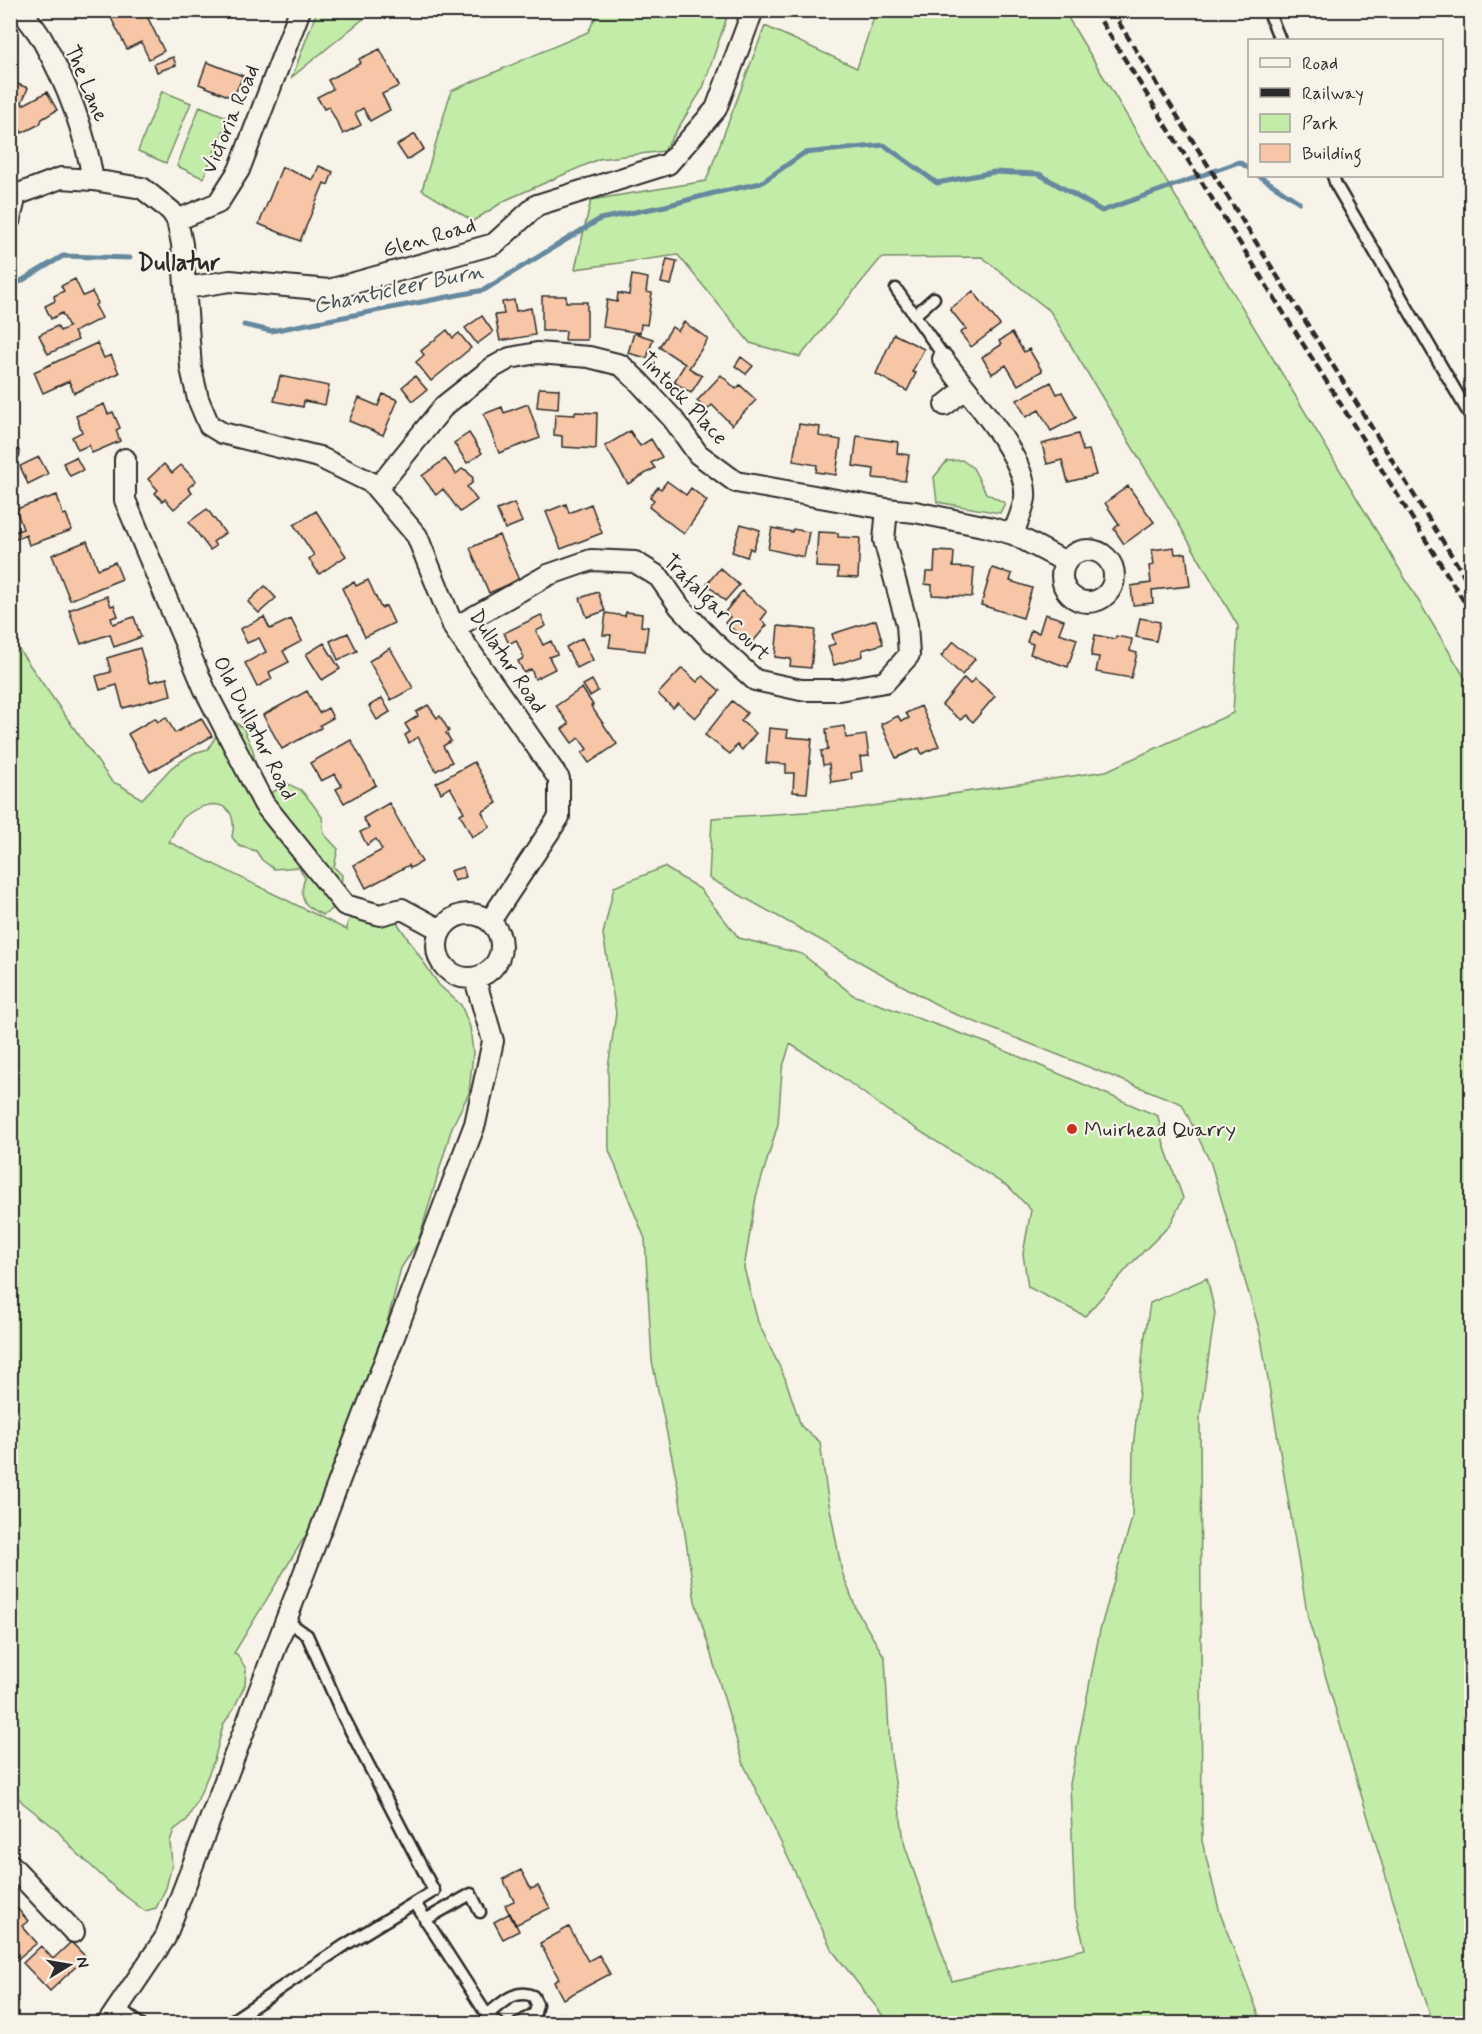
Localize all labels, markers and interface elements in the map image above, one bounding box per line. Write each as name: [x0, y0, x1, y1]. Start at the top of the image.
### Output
legend: [1248, 39, 1443, 177]
street label: The Lane: [57, 41, 115, 126]
text: Road: [1302, 52, 1338, 76]
street label: Victoria Road: [195, 60, 267, 178]
text: Railway: [1302, 82, 1364, 106]
text: Park: [1302, 112, 1338, 136]
text: Building: [1302, 142, 1362, 168]
street label: Glen Road: [380, 211, 479, 265]
district label: Dullatur: [138, 248, 220, 279]
water label: Chanticleer Burn: [311, 257, 486, 321]
street label: Tintock Place: [633, 346, 734, 451]
street label: Trafalgar Court: [655, 548, 776, 669]
street label: Dullatur Road: [462, 604, 552, 719]
street label: Old Dullatur Road: [206, 652, 302, 805]
place label: Muirhead Quarry: [1084, 1116, 1236, 1144]
marker: Muirhead Quarry: [1065, 1122, 1079, 1136]
north arrow: [39, 1935, 99, 1995]
text: N: [71, 1955, 94, 1970]

